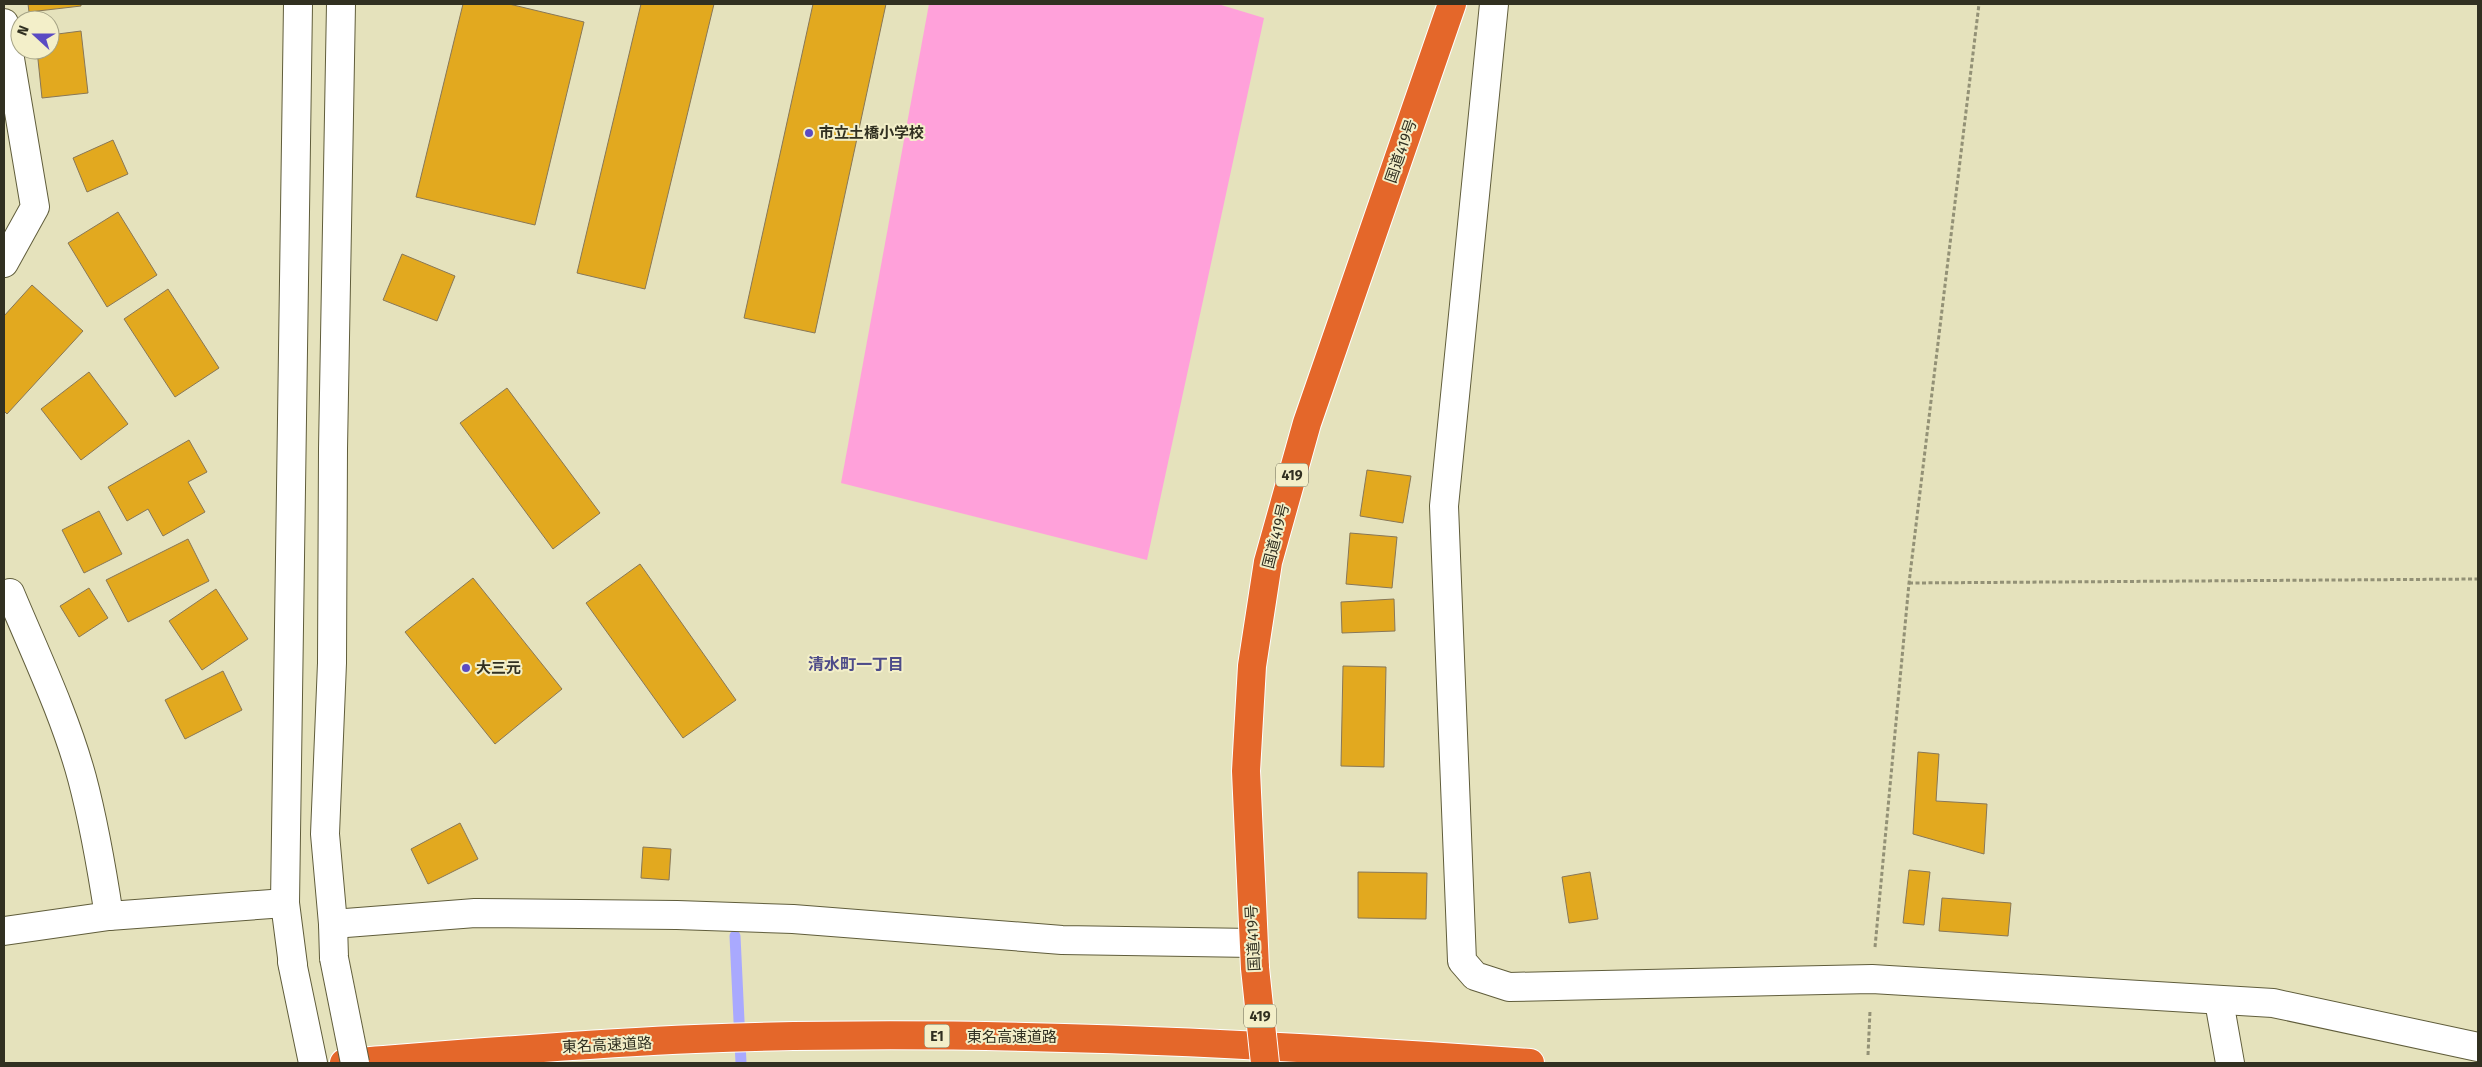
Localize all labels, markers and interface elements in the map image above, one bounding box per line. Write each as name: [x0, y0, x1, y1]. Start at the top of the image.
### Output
north arrow: [10, 10, 60, 60]
text: N: [14, 23, 33, 38]
street label: 国道419号: [1382, 117, 1420, 185]
place label: 市立土橋小学校: [819, 124, 924, 142]
marker: 市立土橋小学校: [803, 127, 815, 139]
road number: 419: [1276, 464, 1308, 486]
street label: 国道419号: [1259, 502, 1293, 570]
district label: 清水町一丁目: [808, 655, 904, 674]
place label: 大三元: [476, 659, 521, 677]
marker: 大三元: [460, 662, 472, 674]
street label: 国道419号: [1242, 904, 1264, 972]
road number: 419: [1244, 1004, 1276, 1028]
road number: E1: [924, 1024, 950, 1048]
street label: 東名高速道路: [967, 1028, 1057, 1046]
street label: 東名高速道路: [562, 1034, 652, 1056]

